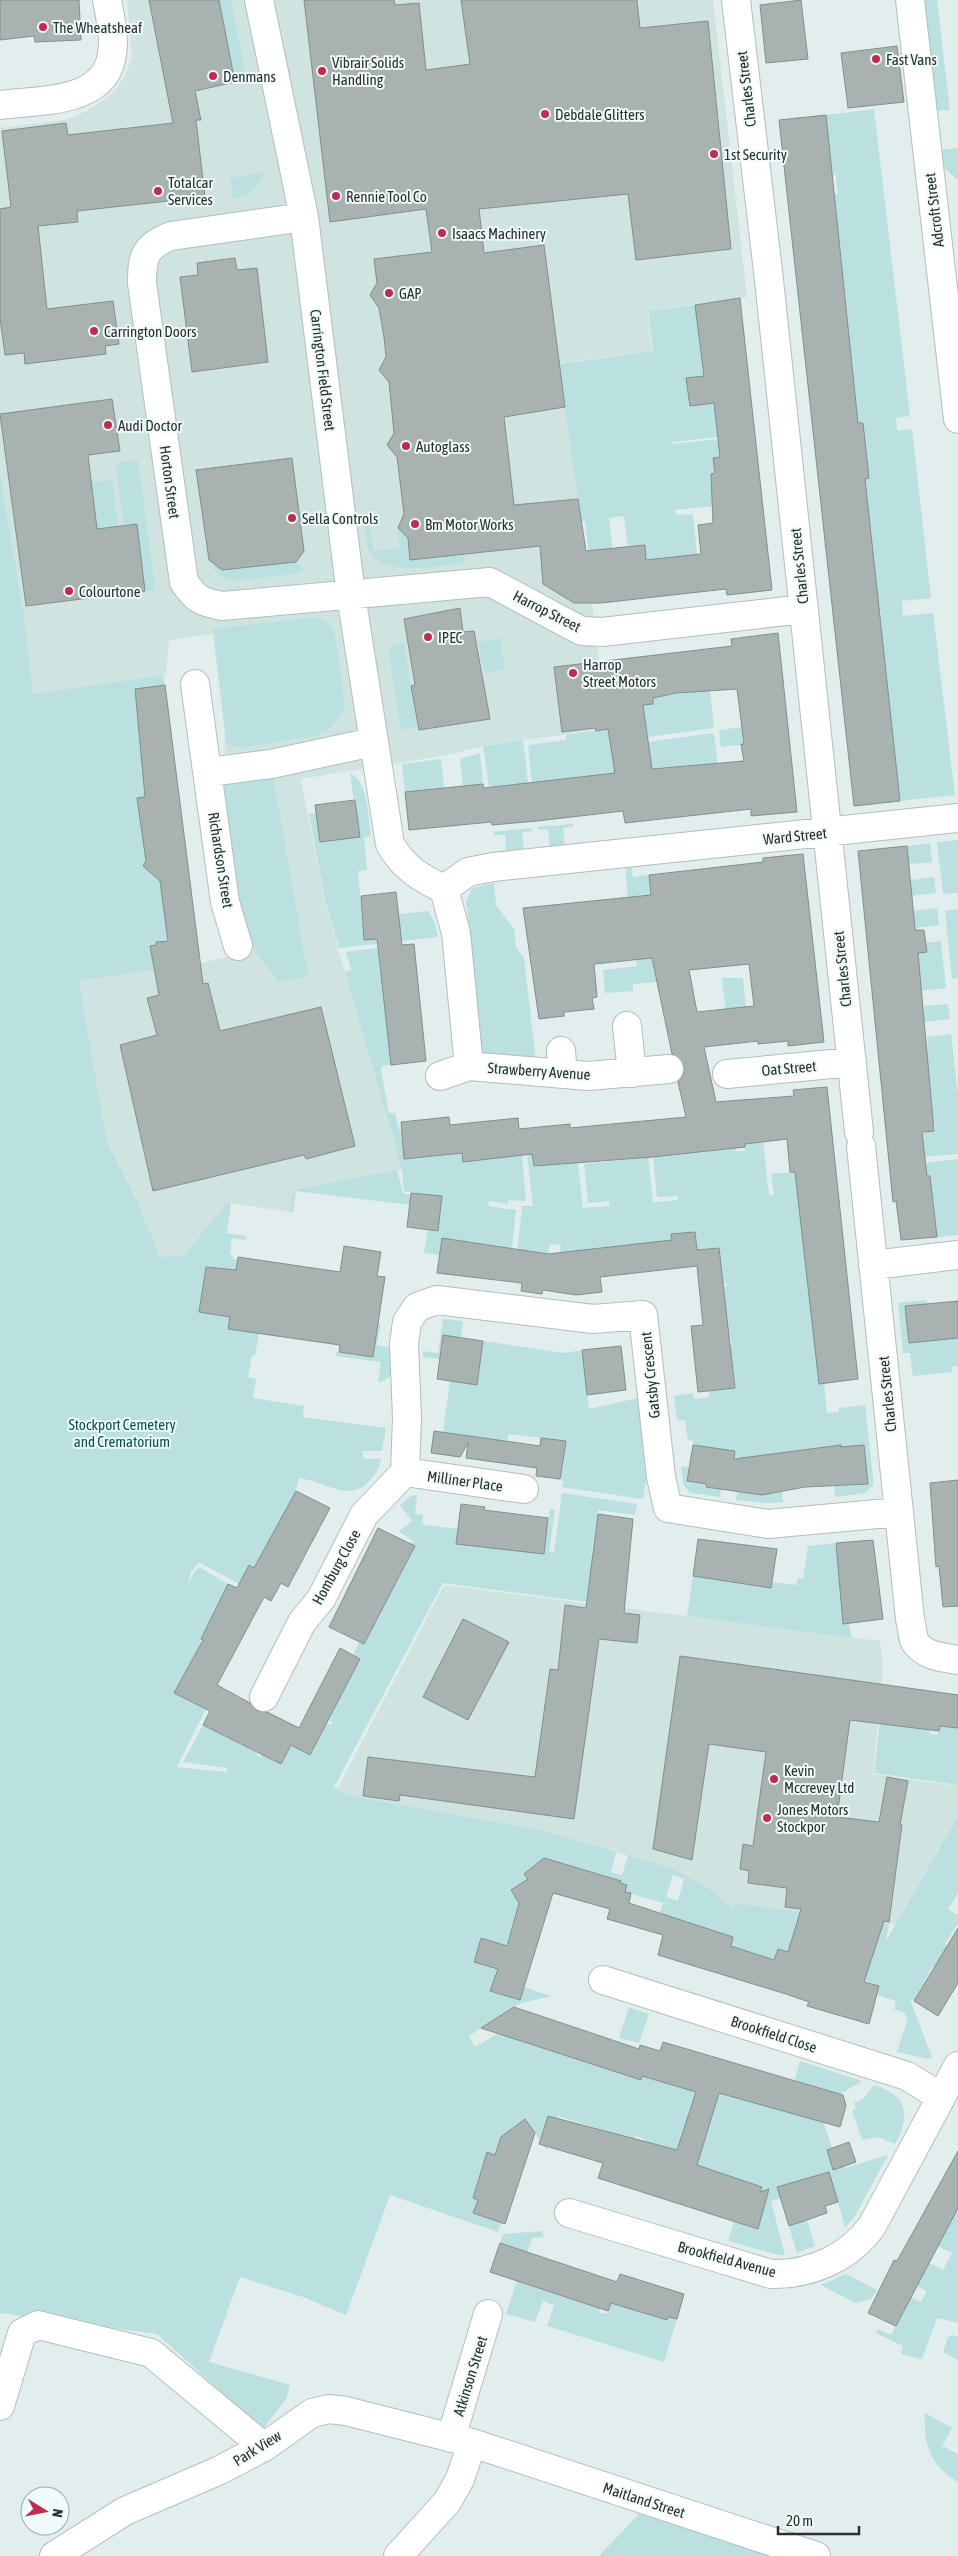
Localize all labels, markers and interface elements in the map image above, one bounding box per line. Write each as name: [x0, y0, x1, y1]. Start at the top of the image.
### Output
place label: The Wheatsheaf: [53, 19, 142, 36]
marker: The Wheatsheaf: [37, 21, 49, 33]
street label: Charles Street: [733, 50, 759, 128]
place label: Fast Vans: [886, 51, 937, 68]
marker: Fast Vans: [870, 53, 882, 65]
place label: Vibrair Solids Handling: [332, 54, 404, 88]
marker: Vibrair Solids Handling: [316, 65, 328, 77]
place label: Denmans: [223, 68, 276, 85]
marker: Denmans: [207, 70, 219, 82]
place label: Debdale Glitters: [555, 106, 645, 123]
marker: Debdale Glitters: [539, 108, 551, 120]
place label: 1st Security: [724, 146, 787, 163]
marker: 1st Security: [708, 148, 720, 160]
street label: Adcroft Street: [921, 172, 947, 248]
place label: Totalcar Services: [168, 174, 213, 208]
marker: Totalcar Services: [152, 185, 164, 197]
place label: Rennie Tool Co: [346, 188, 427, 205]
marker: Rennie Tool Co: [330, 190, 342, 202]
place label: Isaacs Machinery: [452, 225, 546, 242]
marker: Isaacs Machinery: [436, 227, 448, 239]
place label: GAP: [399, 285, 422, 302]
marker: GAP: [383, 287, 395, 299]
street label: Carrington Field Street: [307, 308, 339, 432]
place label: Carrington Doors: [104, 323, 197, 340]
marker: Carrington Doors: [88, 325, 100, 337]
place label: Audi Doctor: [118, 417, 182, 434]
marker: Audi Doctor: [102, 419, 114, 431]
place label: Autoglass: [416, 438, 470, 455]
marker: Autoglass: [400, 440, 412, 452]
street label: Horton Street: [156, 444, 184, 520]
place label: Sella Controls: [302, 510, 378, 527]
marker: Sella Controls: [286, 512, 298, 524]
place label: Bm Motor Works: [425, 516, 514, 533]
marker: Bm Motor Works: [409, 518, 421, 530]
street label: Charles Street: [787, 527, 811, 605]
place label: Colourtone: [79, 583, 141, 600]
marker: Colourtone: [63, 585, 75, 597]
street label: Harrop Street: [510, 587, 584, 635]
place label: IPEC: [438, 629, 463, 646]
marker: IPEC: [422, 631, 434, 643]
place label: Harrop Street Motors: [583, 656, 656, 690]
marker: Harrop Street Motors: [567, 667, 579, 679]
street label: Richardson Street: [205, 811, 237, 909]
street label: Ward Street: [762, 824, 828, 848]
street label: Charles Street: [830, 930, 854, 1008]
street label: Oat Street: [761, 1057, 817, 1079]
street label: Strawberry Avenue: [487, 1059, 591, 1083]
street label: Gatsby Crescent: [637, 1331, 663, 1419]
street label: Charles Street: [875, 1355, 899, 1433]
park label: Stockport Cemetery and Crematorium: [68, 1416, 176, 1450]
street label: Milliner Place: [426, 1467, 504, 1495]
street label: Homburg Close: [308, 1526, 364, 1607]
place label: Kevin Mccrevey Ltd: [784, 1762, 854, 1796]
marker: Kevin Mccrevey Ltd: [768, 1773, 780, 1785]
place label: Jones Motors Stockpor: [777, 1801, 848, 1835]
marker: Jones Motors Stockpor: [761, 1812, 773, 1824]
street label: Brookfield Close: [729, 2012, 819, 2056]
street label: Brookfield Avenue: [676, 2238, 778, 2280]
street label: Atkinson Street: [450, 2334, 490, 2418]
street label: Park View: [230, 2427, 284, 2469]
street label: Maitland Street: [601, 2479, 687, 2521]
north arrow: [20, 2486, 70, 2536]
scale bar: [778, 2504, 859, 2536]
text: N: [49, 2508, 66, 2519]
text: 20 m: [786, 2512, 813, 2529]

